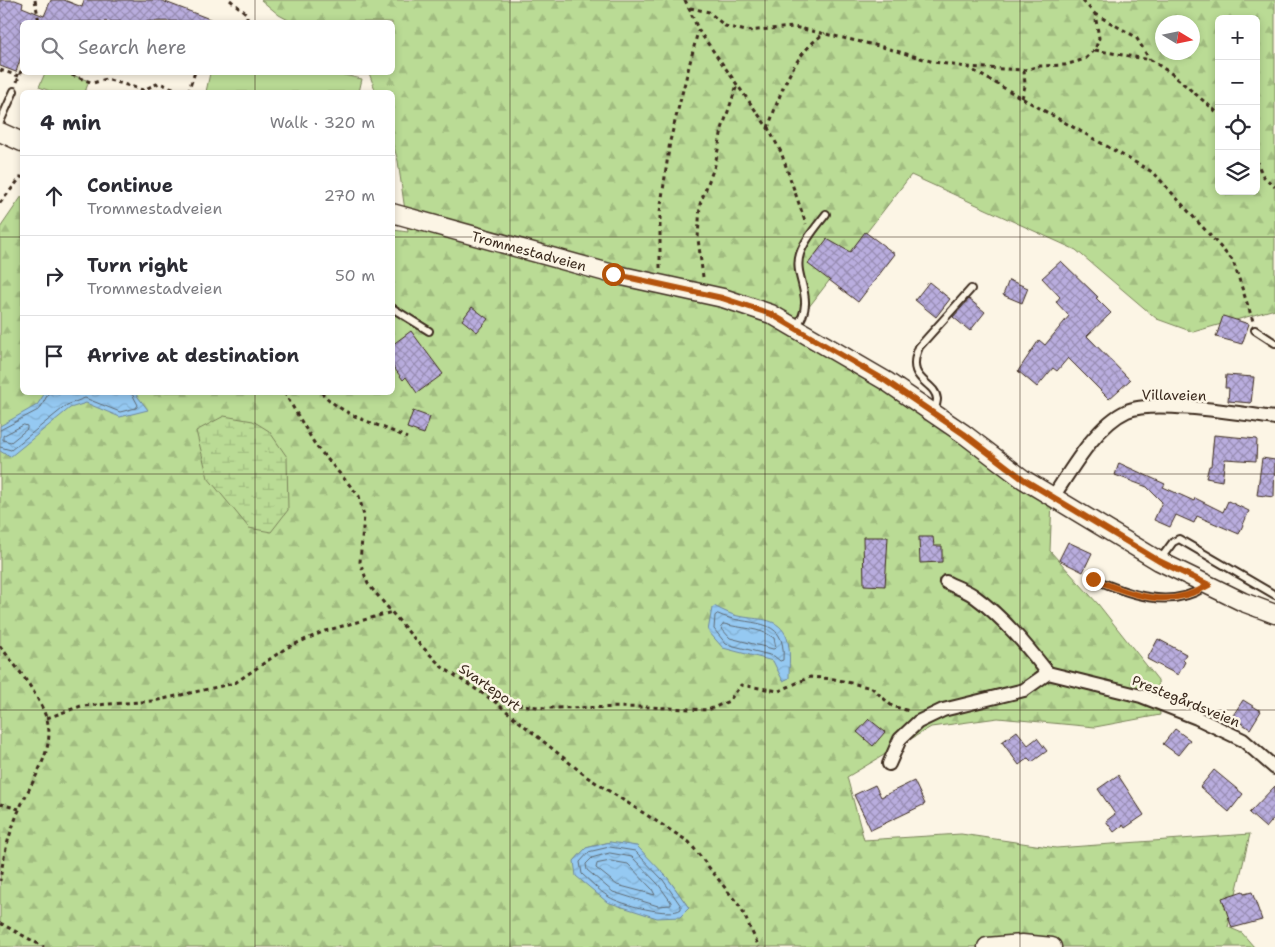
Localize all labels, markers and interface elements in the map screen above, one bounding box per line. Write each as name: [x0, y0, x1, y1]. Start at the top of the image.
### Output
north arrow: [1155, 15, 1200, 60]
map controls: [1215, 15, 1260, 195]
button: +: [1215, 15, 1260, 60]
search box: [20, 20, 395, 75]
icon: search: [38, 34, 66, 62]
text: Search here: [78, 35, 187, 60]
button: −: [1215, 60, 1260, 105]
button: locate: [1215, 105, 1260, 150]
text: 4 min: [40, 109, 101, 137]
text: Walk · 320 m: [270, 112, 375, 133]
button: layers: [1215, 150, 1260, 195]
text: Continue: [87, 173, 173, 198]
icon: ahead: [40, 182, 68, 210]
text: 270 m: [324, 185, 375, 206]
text: Trommestadveien: [87, 198, 222, 219]
street label: Trommestadveien: [470, 227, 589, 275]
text: Turn right: [87, 253, 188, 278]
icon: right: [40, 262, 68, 290]
route start: [602, 263, 625, 286]
text: 50 m: [335, 265, 375, 286]
text: Trommestadveien: [87, 278, 222, 299]
icon: arrive: [40, 342, 68, 370]
text: Arrive at destination: [87, 343, 299, 368]
street label: Villaveien: [1141, 385, 1207, 405]
route end: [1082, 568, 1105, 591]
street label: Svarteport: [456, 659, 524, 715]
street label: Prestegårdsveien: [1129, 671, 1243, 731]

